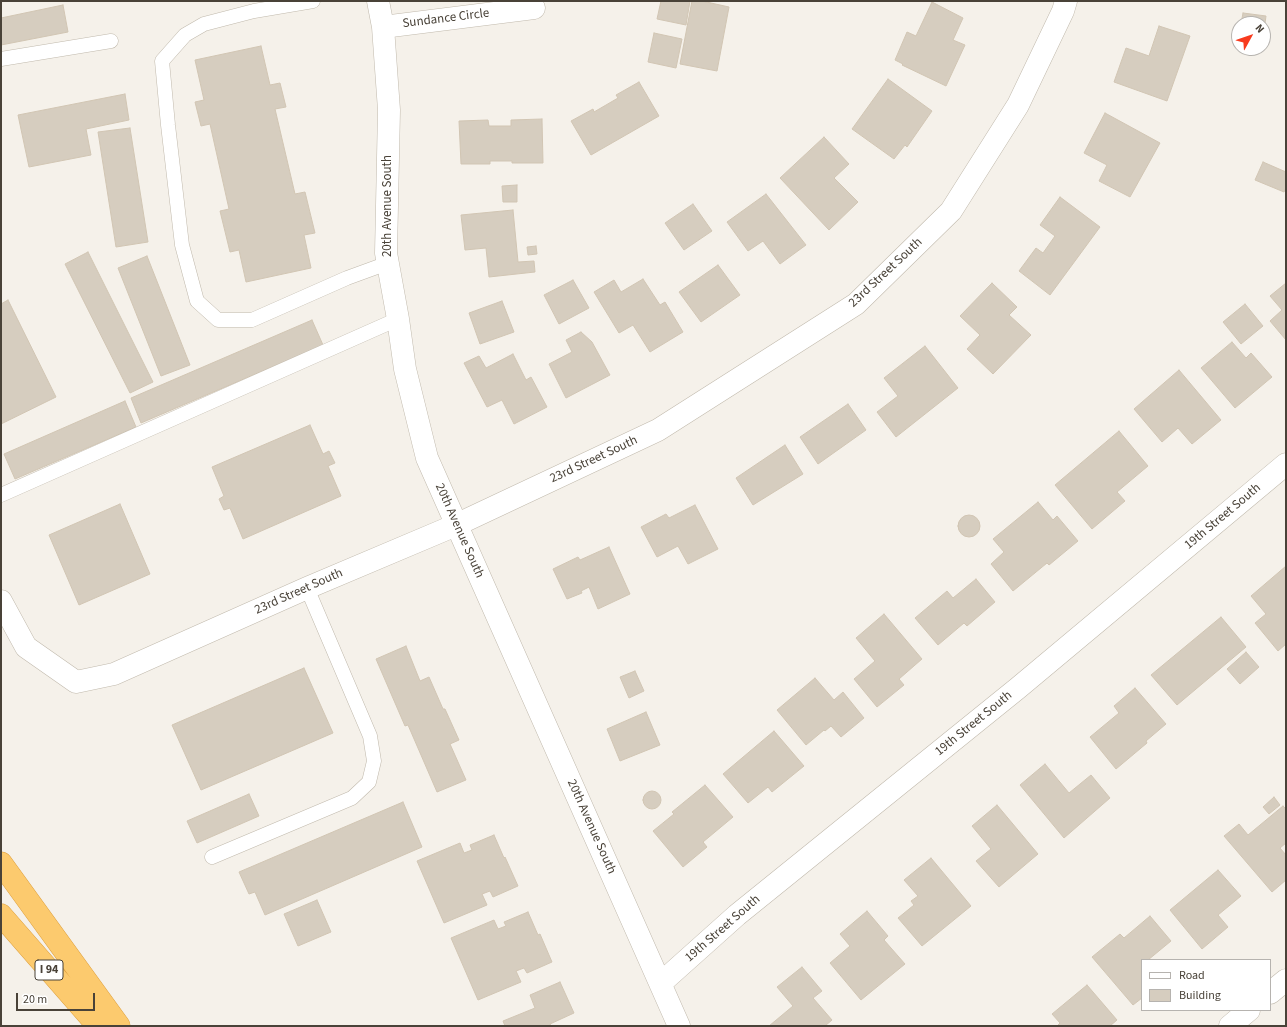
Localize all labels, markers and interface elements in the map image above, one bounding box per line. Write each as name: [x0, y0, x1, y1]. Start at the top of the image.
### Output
street label: Sundance Circle: [402, 6, 490, 32]
north arrow: [1231, 16, 1271, 56]
text: N: [1252, 21, 1268, 36]
street label: 20th Avenue South: [380, 155, 396, 257]
street label: 23rd Street South: [846, 235, 926, 311]
street label: 23rd Street South: [548, 433, 640, 487]
street label: 20th Avenue South: [431, 481, 487, 581]
street label: 19th Street South: [1182, 481, 1264, 553]
street label: 23rd Street South: [253, 566, 345, 618]
street label: 19th Street South: [932, 688, 1016, 760]
street label: 20th Avenue South: [563, 777, 619, 877]
street label: 19th Street South: [682, 892, 764, 966]
legend: [1141, 959, 1271, 1011]
road number: I 94: [35, 960, 63, 980]
text: Road: [1179, 967, 1205, 984]
scale bar: [18, 985, 97, 1011]
text: Building: [1179, 987, 1221, 1004]
text: 20 m: [23, 991, 47, 1008]

